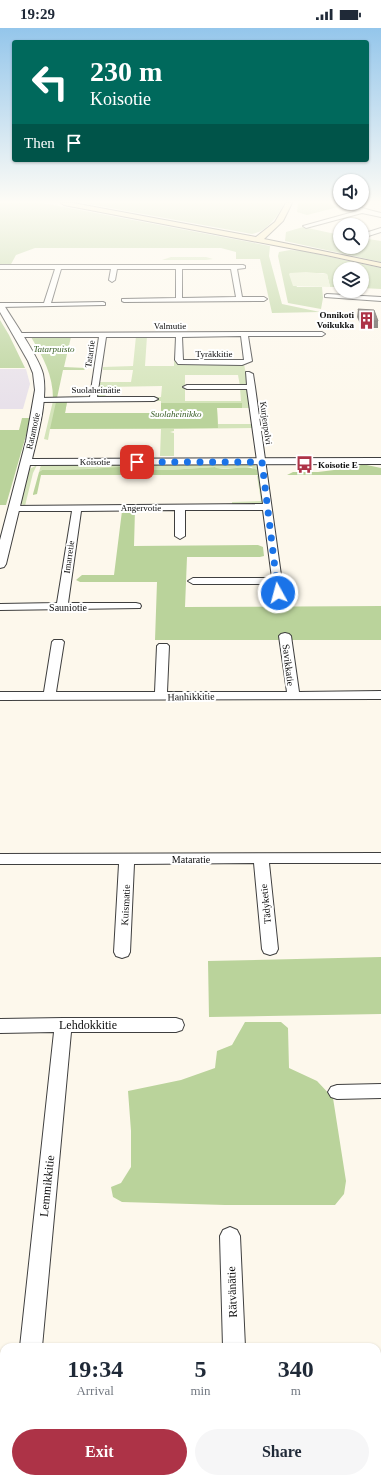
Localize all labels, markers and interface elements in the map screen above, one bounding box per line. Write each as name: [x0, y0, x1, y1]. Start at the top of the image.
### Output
text: 19:29: [20, 6, 55, 22]
icon: left: [24, 56, 76, 108]
text: 230 m: [90, 56, 162, 87]
text: Koisotie: [90, 89, 151, 109]
icon: arrive: [63, 132, 85, 154]
text: Then: [24, 135, 55, 151]
map controls: [333, 174, 369, 298]
button: sound: [333, 174, 369, 210]
button: search: [333, 218, 369, 254]
button: layers: [333, 262, 369, 298]
place label: Onnikoti Voikukka: [317, 310, 354, 330]
building icon: Onnikoti Voikukka: [357, 310, 377, 330]
street label: Valmutie: [154, 321, 186, 331]
street label: Tatartie: [83, 340, 97, 368]
park label: Tatarpuisto: [33, 344, 75, 354]
street label: Tyräkkitie: [196, 349, 232, 359]
street label: Suolaheinätie: [72, 385, 121, 395]
street label: Kurjenpolvi: [258, 401, 274, 446]
park label: Suolaheinikko: [151, 409, 202, 419]
street label: Ratamotie: [24, 412, 42, 450]
pin: [120, 445, 154, 479]
icon: arrive: [126, 451, 148, 473]
bus stop icon: Koisotie E: [295, 455, 315, 475]
street label: Koisotie: [80, 457, 110, 467]
place label: Koisotie E: [318, 460, 358, 470]
street label: Angervotie: [121, 503, 161, 513]
street label: Imarretie: [62, 540, 76, 574]
position arrow: [257, 572, 299, 614]
street label: Sauniotie: [49, 602, 87, 613]
street label: Savikkatie: [280, 643, 297, 687]
street label: Hanhikkitie: [167, 691, 215, 702]
street label: Mataratie: [172, 854, 211, 865]
street label: Tädyketie: [258, 883, 273, 924]
street label: Kuismatie: [119, 884, 132, 926]
street label: Lehdokkitie: [59, 1018, 117, 1032]
street label: Lemmikkitie: [37, 1154, 57, 1218]
street label: Rätvänätie: [224, 1266, 240, 1318]
text: 19:34: [67, 1356, 123, 1382]
text: 5: [194, 1356, 206, 1382]
text: 340: [278, 1356, 314, 1382]
text: Arrival: [76, 1383, 114, 1398]
text: min: [190, 1383, 211, 1398]
text: m: [291, 1383, 301, 1398]
button: Exit: [12, 1429, 187, 1475]
button: Share: [195, 1429, 369, 1475]

